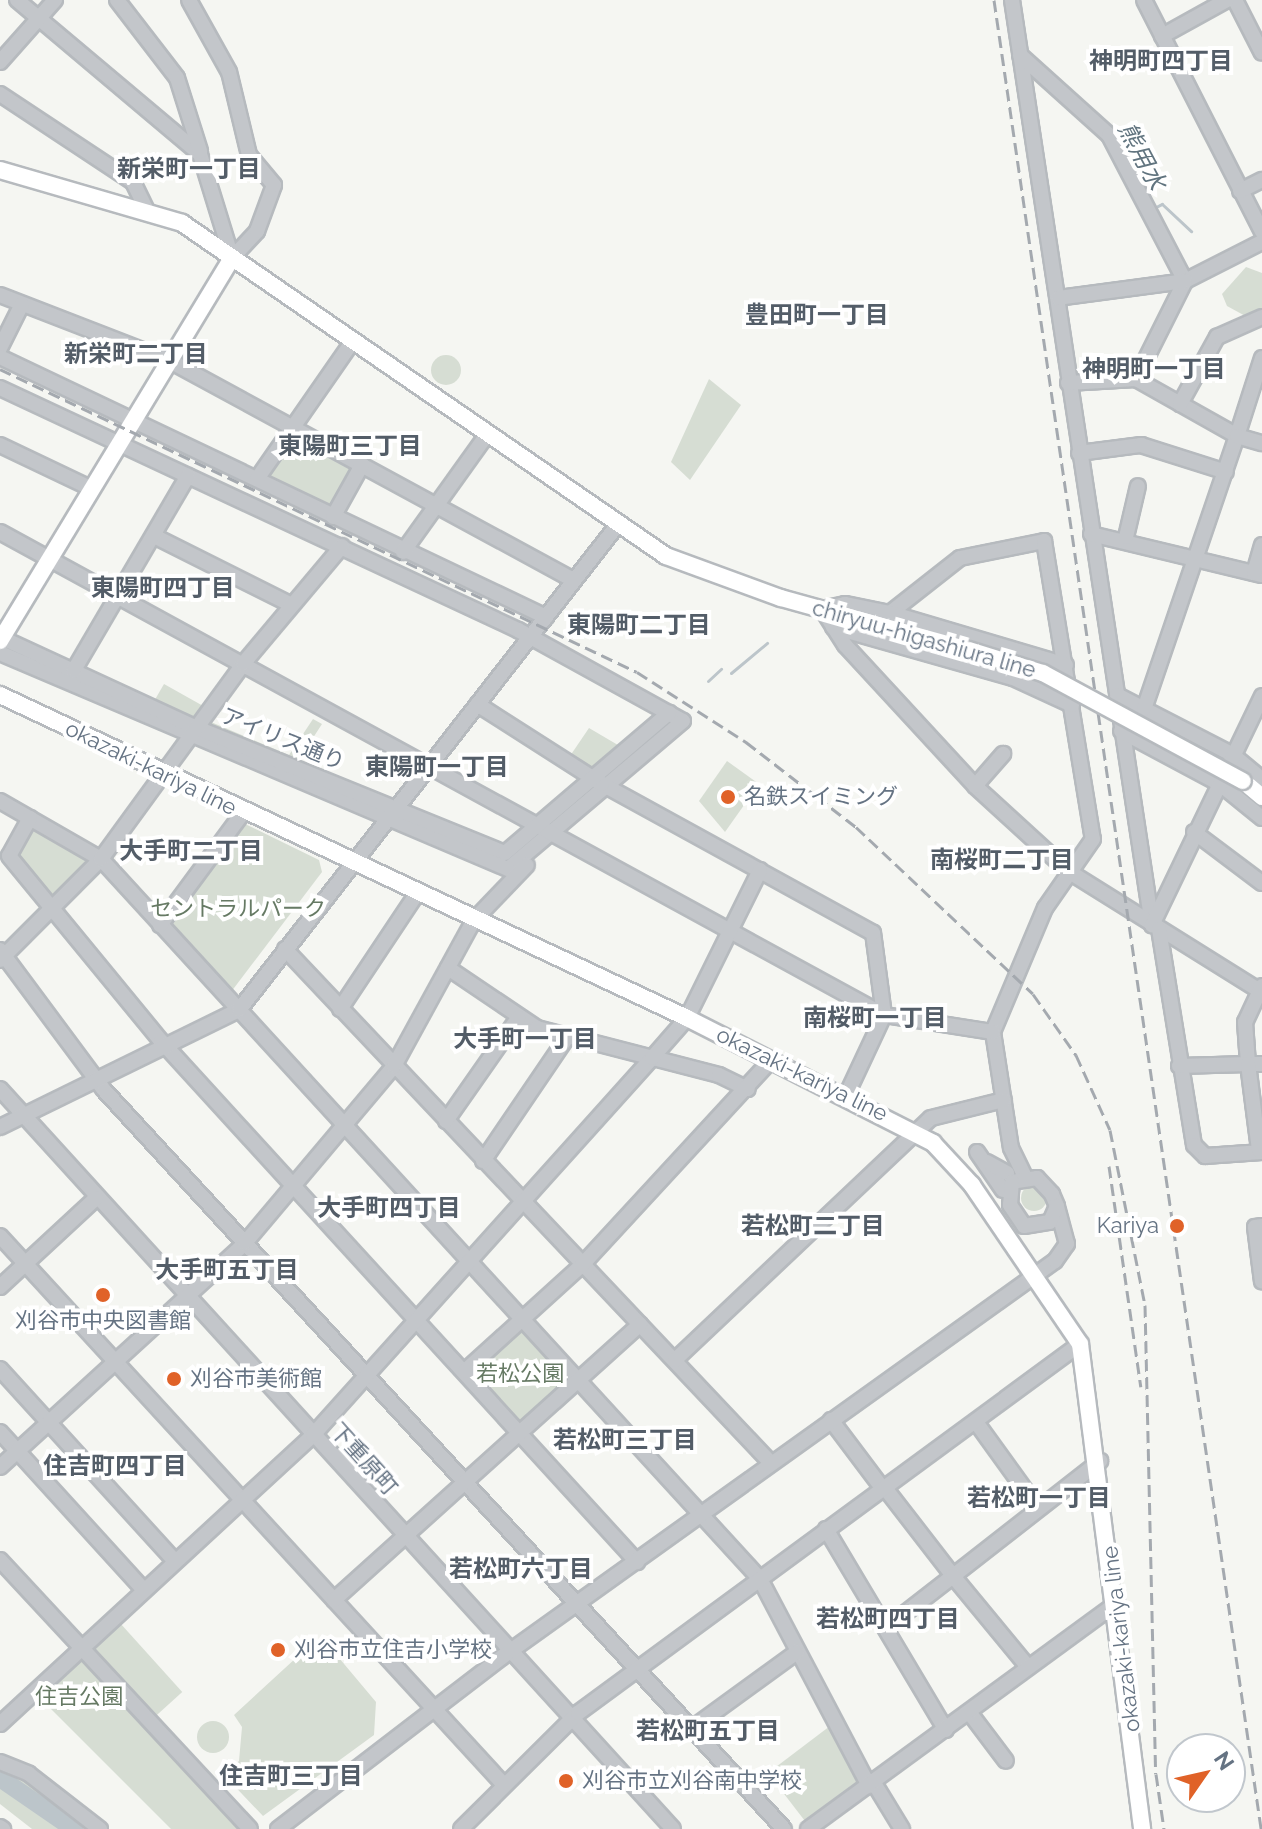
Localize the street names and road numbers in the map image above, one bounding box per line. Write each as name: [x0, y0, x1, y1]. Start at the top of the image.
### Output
street label: chiryuu-higashiura line: [809, 594, 1039, 684]
street label: アイリス通り: [217, 702, 349, 776]
street label: okazaki-kariya line: [61, 715, 241, 821]
street label: okazaki-kariya line: [712, 1021, 892, 1127]
street label: 下重原町: [325, 1417, 403, 1501]
street label: okazaki-kariya line: [1096, 1545, 1146, 1733]

